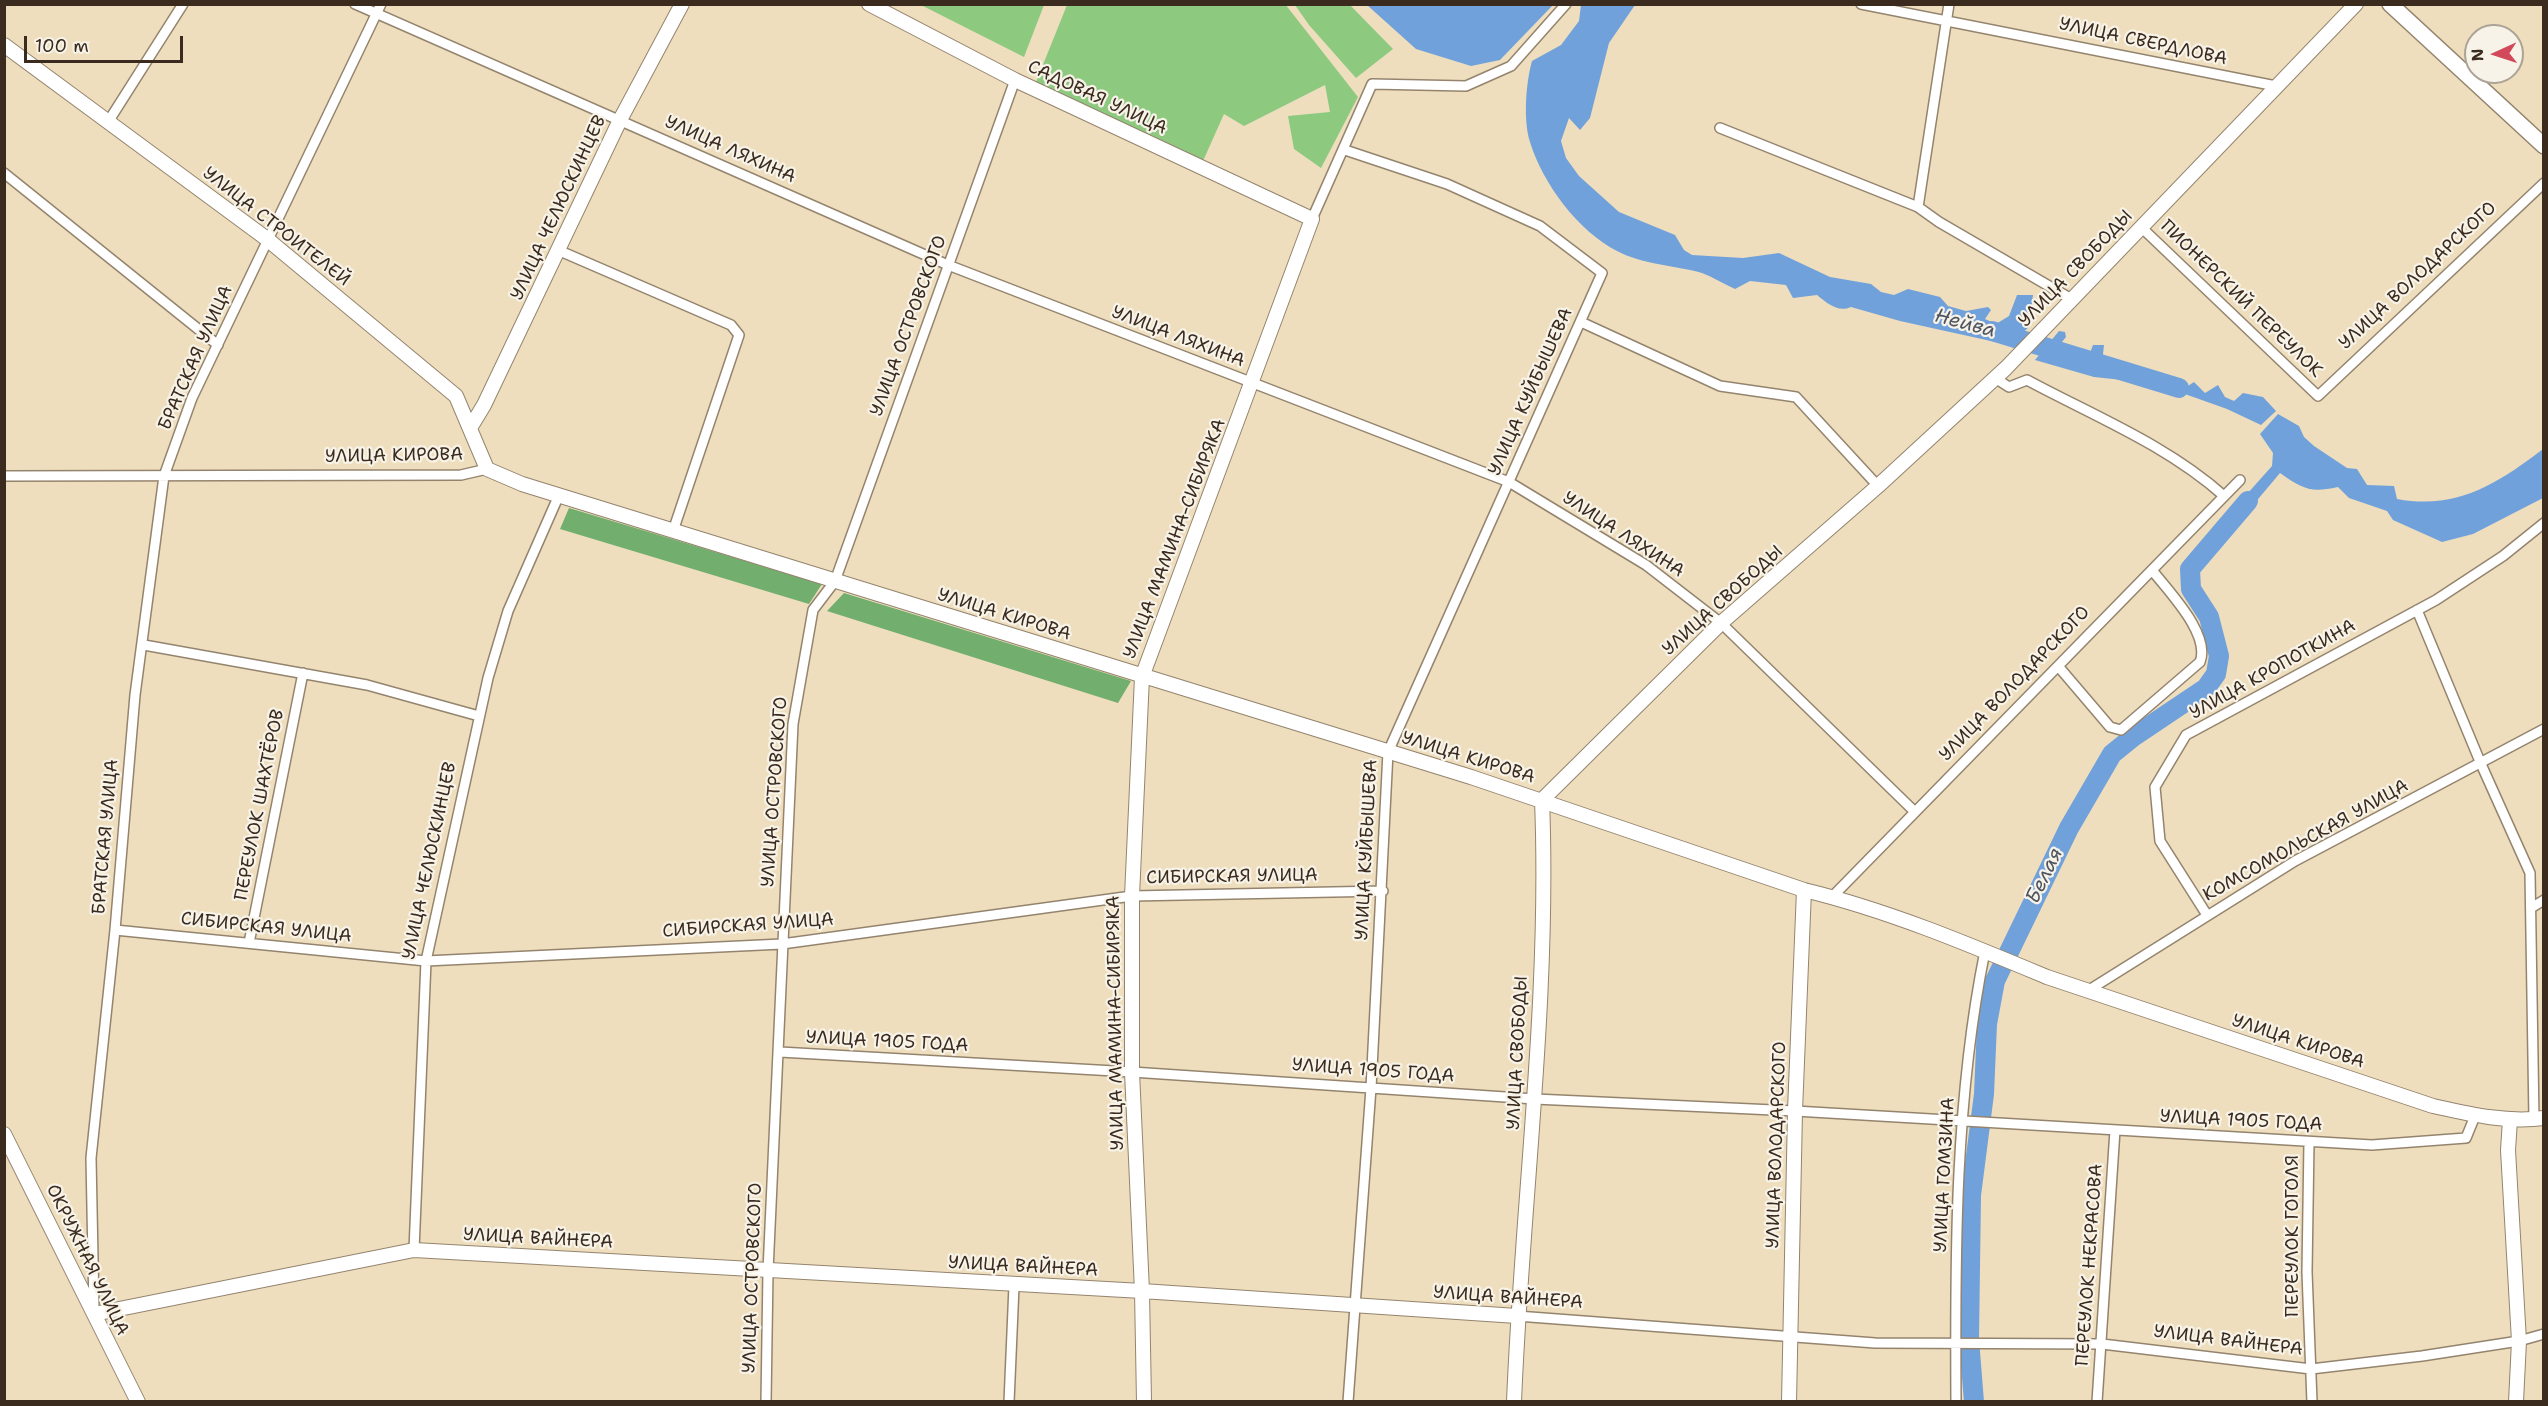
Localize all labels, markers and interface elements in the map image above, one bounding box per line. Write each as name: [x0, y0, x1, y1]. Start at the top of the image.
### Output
street label: УЛИЦА СВЕРДЛОВА: [2057, 14, 2229, 70]
scale bar: [27, 24, 186, 62]
north arrow: [2464, 24, 2524, 84]
text: 100 m: [35, 34, 89, 58]
text: N: [2467, 48, 2488, 62]
street label: САДОВАЯ УЛИЦА: [1024, 56, 1170, 140]
street label: УЛИЦА ЧЕЛЮСКИНЦЕВ: [507, 112, 611, 304]
street label: УЛИЦА ЛЯХИНА: [661, 112, 799, 188]
street label: УЛИЦА СТРОИТЕЛЕЙ: [198, 163, 354, 291]
street label: УЛИЦА ВОЛОДАРСКОГО: [2335, 197, 2501, 355]
street label: УЛИЦА СВОБОДЫ: [2015, 206, 2137, 332]
street label: ПИОНЕРСКИЙ ПЕРЕУЛОК: [2155, 216, 2327, 382]
street label: УЛИЦА ОСТРОВСКОГО: [866, 233, 952, 419]
street label: БРАТСКАЯ УЛИЦА: [154, 282, 238, 434]
street label: УЛИЦА ЛЯХИНА: [1108, 302, 1248, 372]
water label: Нейва: [1932, 304, 1998, 344]
street label: УЛИЦА КУЙБЫШЕВА: [1484, 305, 1578, 479]
street label: УЛИЦА МАМИНА-СИБИРЯКА: [1119, 416, 1231, 662]
street label: УЛИЦА КИРОВА: [325, 444, 463, 468]
street label: УЛИЦА ЛЯХИНА: [1558, 488, 1688, 582]
street label: УЛИЦА СВОБОДЫ: [1658, 541, 1788, 661]
street label: УЛИЦА КИРОВА: [935, 584, 1073, 646]
street label: УЛИЦА ВОЛОДАРСКОГО: [1935, 602, 2095, 766]
street label: УЛИЦА КРОПОТКИНА: [2186, 615, 2360, 725]
street label: УЛИЦА ОСТРОВСКОГО: [758, 696, 792, 888]
street label: ПЕРЕУЛОК ШАХТЁРОВ: [231, 708, 289, 902]
street label: УЛИЦА КИРОВА: [1399, 727, 1537, 789]
street label: БРАТСКАЯ УЛИЦА: [88, 758, 124, 916]
street label: УЛИЦА КУЙБЫШЕВА: [1351, 759, 1383, 941]
street label: УЛИЦА ЧЕЛЮСКИНЦЕВ: [399, 760, 461, 962]
street label: КОМСОМОЛЬСКАЯ УЛИЦА: [2200, 775, 2412, 907]
water label: Белая: [2021, 844, 2069, 908]
street label: СИБИРСКАЯ УЛИЦА: [1146, 865, 1318, 889]
street label: УЛИЦА МАМИНА-СИБИРЯКА: [1103, 895, 1129, 1151]
street label: СИБИРСКАЯ УЛИЦА: [179, 908, 353, 948]
street label: СИБИРСКАЯ УЛИЦА: [662, 909, 834, 943]
street label: УЛИЦА СВОБОДЫ: [1503, 975, 1533, 1131]
street label: УЛИЦА КИРОВА: [2229, 1010, 2367, 1074]
street label: УЛИЦА 1905 ГОДА: [805, 1027, 969, 1057]
street label: УЛИЦА ВОЛОДАРСКОГО: [1763, 1041, 1791, 1249]
street label: УЛИЦА 1905 ГОДА: [1291, 1055, 1455, 1087]
street label: УЛИЦА ГОМЗИНА: [1930, 1097, 1960, 1253]
street label: УЛИЦА 1905 ГОДА: [2159, 1106, 2323, 1136]
street label: ПЕРЕУЛОК ГОГОЛЯ: [2282, 1155, 2304, 1317]
street label: ПЕРЕУЛОК НЕКРАСОВА: [2072, 1163, 2108, 1367]
street label: ОКРУЖНАЯ УЛИЦА: [41, 1181, 133, 1339]
street label: УЛИЦА ОСТРОВСКОГО: [739, 1182, 767, 1374]
street label: УЛИЦА ВАЙНЕРА: [462, 1224, 614, 1254]
street label: УЛИЦА ВАЙНЕРА: [947, 1252, 1099, 1282]
street label: УЛИЦА ВАЙНЕРА: [1432, 1282, 1584, 1314]
street label: УЛИЦА ВАЙНЕРА: [2152, 1321, 2304, 1361]

